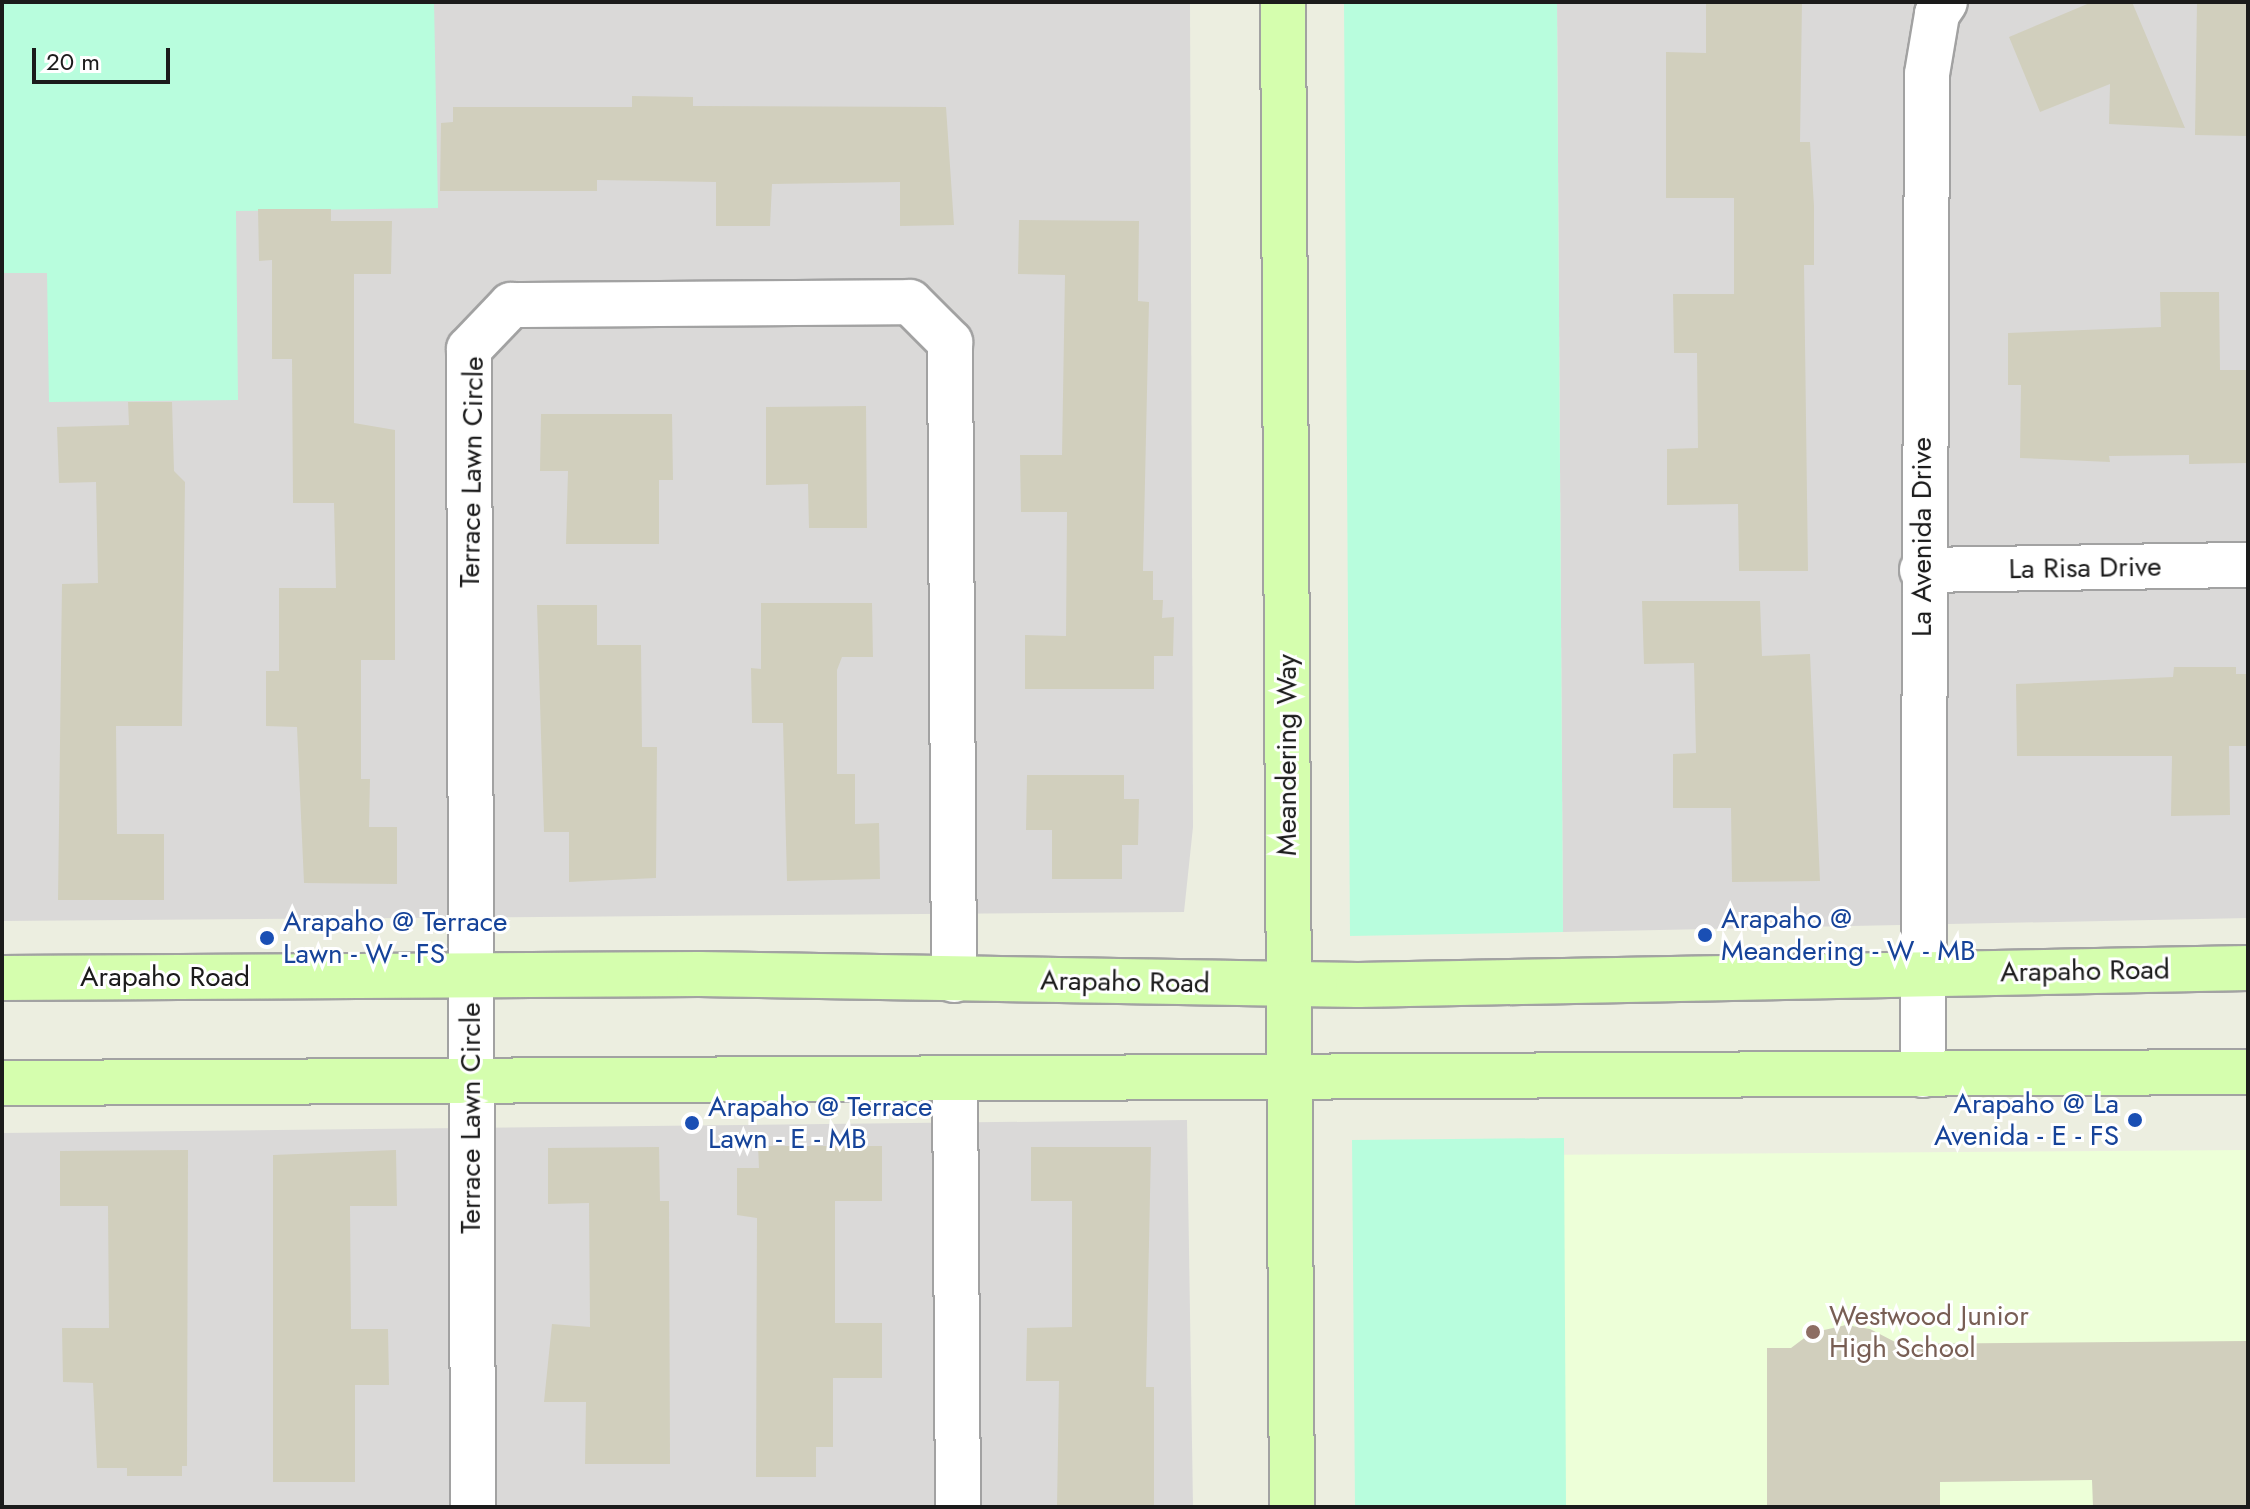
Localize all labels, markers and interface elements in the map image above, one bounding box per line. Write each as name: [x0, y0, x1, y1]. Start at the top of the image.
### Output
scale bar: [36, 32, 174, 82]
text: 20 m: [46, 44, 100, 79]
street label: Terrace Lawn Circle: [453, 356, 491, 588]
street label: La Avenida Drive: [1905, 437, 1939, 637]
street label: La Risa Drive: [2008, 550, 2162, 586]
street label: Meandering Way: [1270, 654, 1304, 856]
place label: Arapaho @ Meandering - W - MB: [1721, 902, 1976, 968]
place label: Arapaho @ Terrace Lawn - W - FS: [283, 905, 507, 971]
marker: Arapaho @ Meandering - W - MB: [1696, 926, 1714, 944]
marker: Arapaho @ Terrace Lawn - W - FS: [258, 929, 276, 947]
street label: Arapaho Road: [2000, 953, 2170, 989]
street label: Arapaho Road: [80, 960, 250, 994]
street label: Arapaho Road: [1040, 964, 1210, 1000]
street label: Terrace Lawn Circle: [454, 1002, 488, 1234]
place label: Arapaho @ La Avenida - E - FS: [1934, 1087, 2119, 1153]
place label: Arapaho @ Terrace Lawn - E - MB: [708, 1090, 932, 1156]
marker: Arapaho @ La Avenida - E - FS: [2126, 1111, 2144, 1129]
marker: Arapaho @ Terrace Lawn - E - MB: [683, 1114, 701, 1132]
place label: Westwood Junior High School: [1829, 1299, 2029, 1365]
marker: Westwood Junior High School: [1804, 1323, 1822, 1341]

